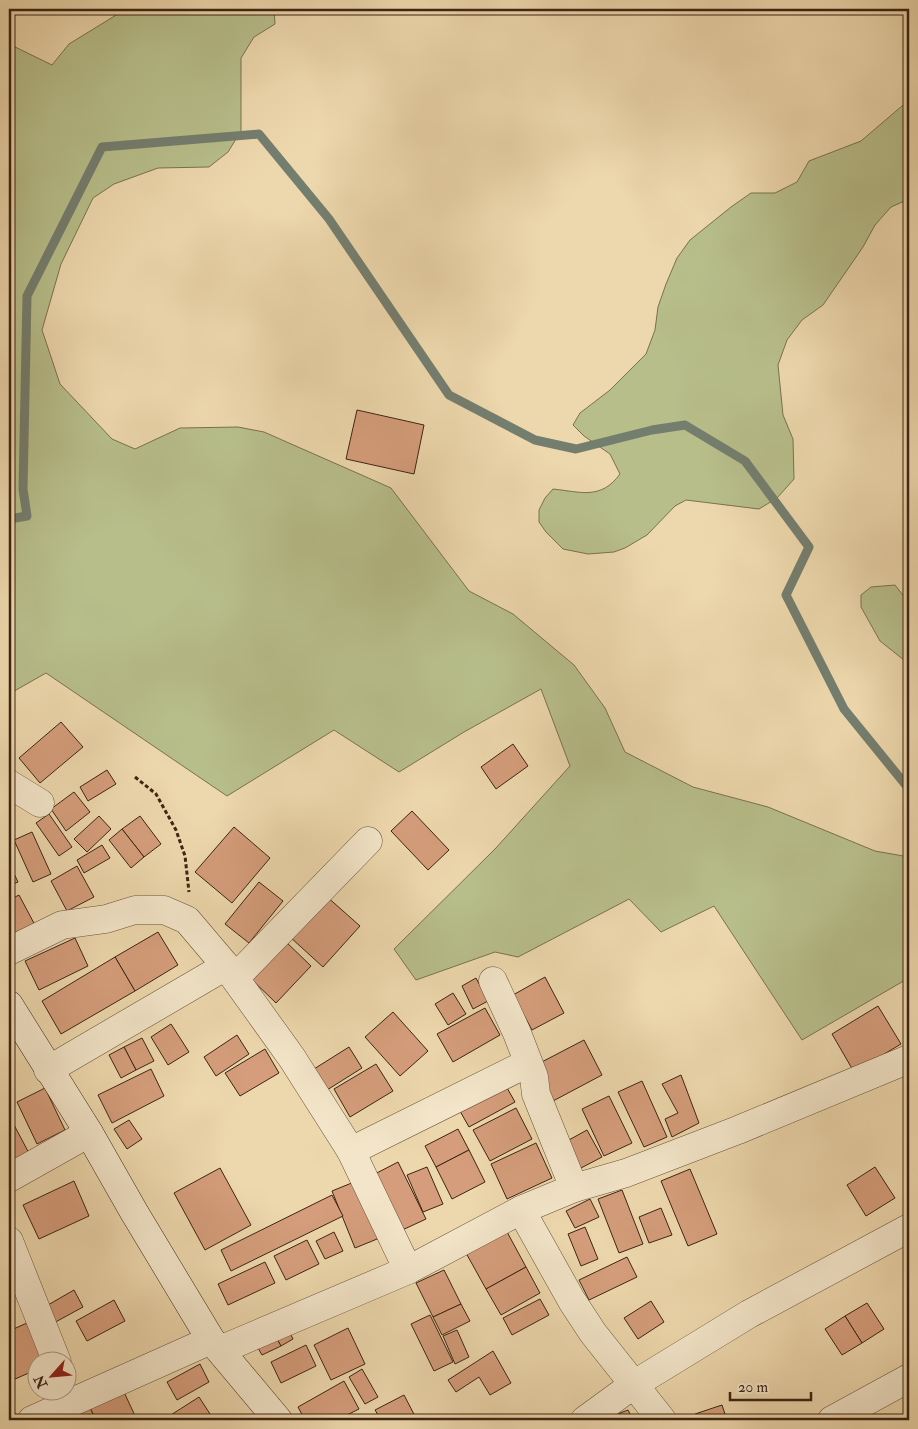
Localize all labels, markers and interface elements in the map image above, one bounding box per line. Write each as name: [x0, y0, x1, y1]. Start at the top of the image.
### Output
north arrow: [28, 1352, 78, 1402]
scale bar: [730, 1369, 812, 1401]
text: N: [30, 1372, 52, 1392]
text: 20 m: [738, 1378, 768, 1397]

